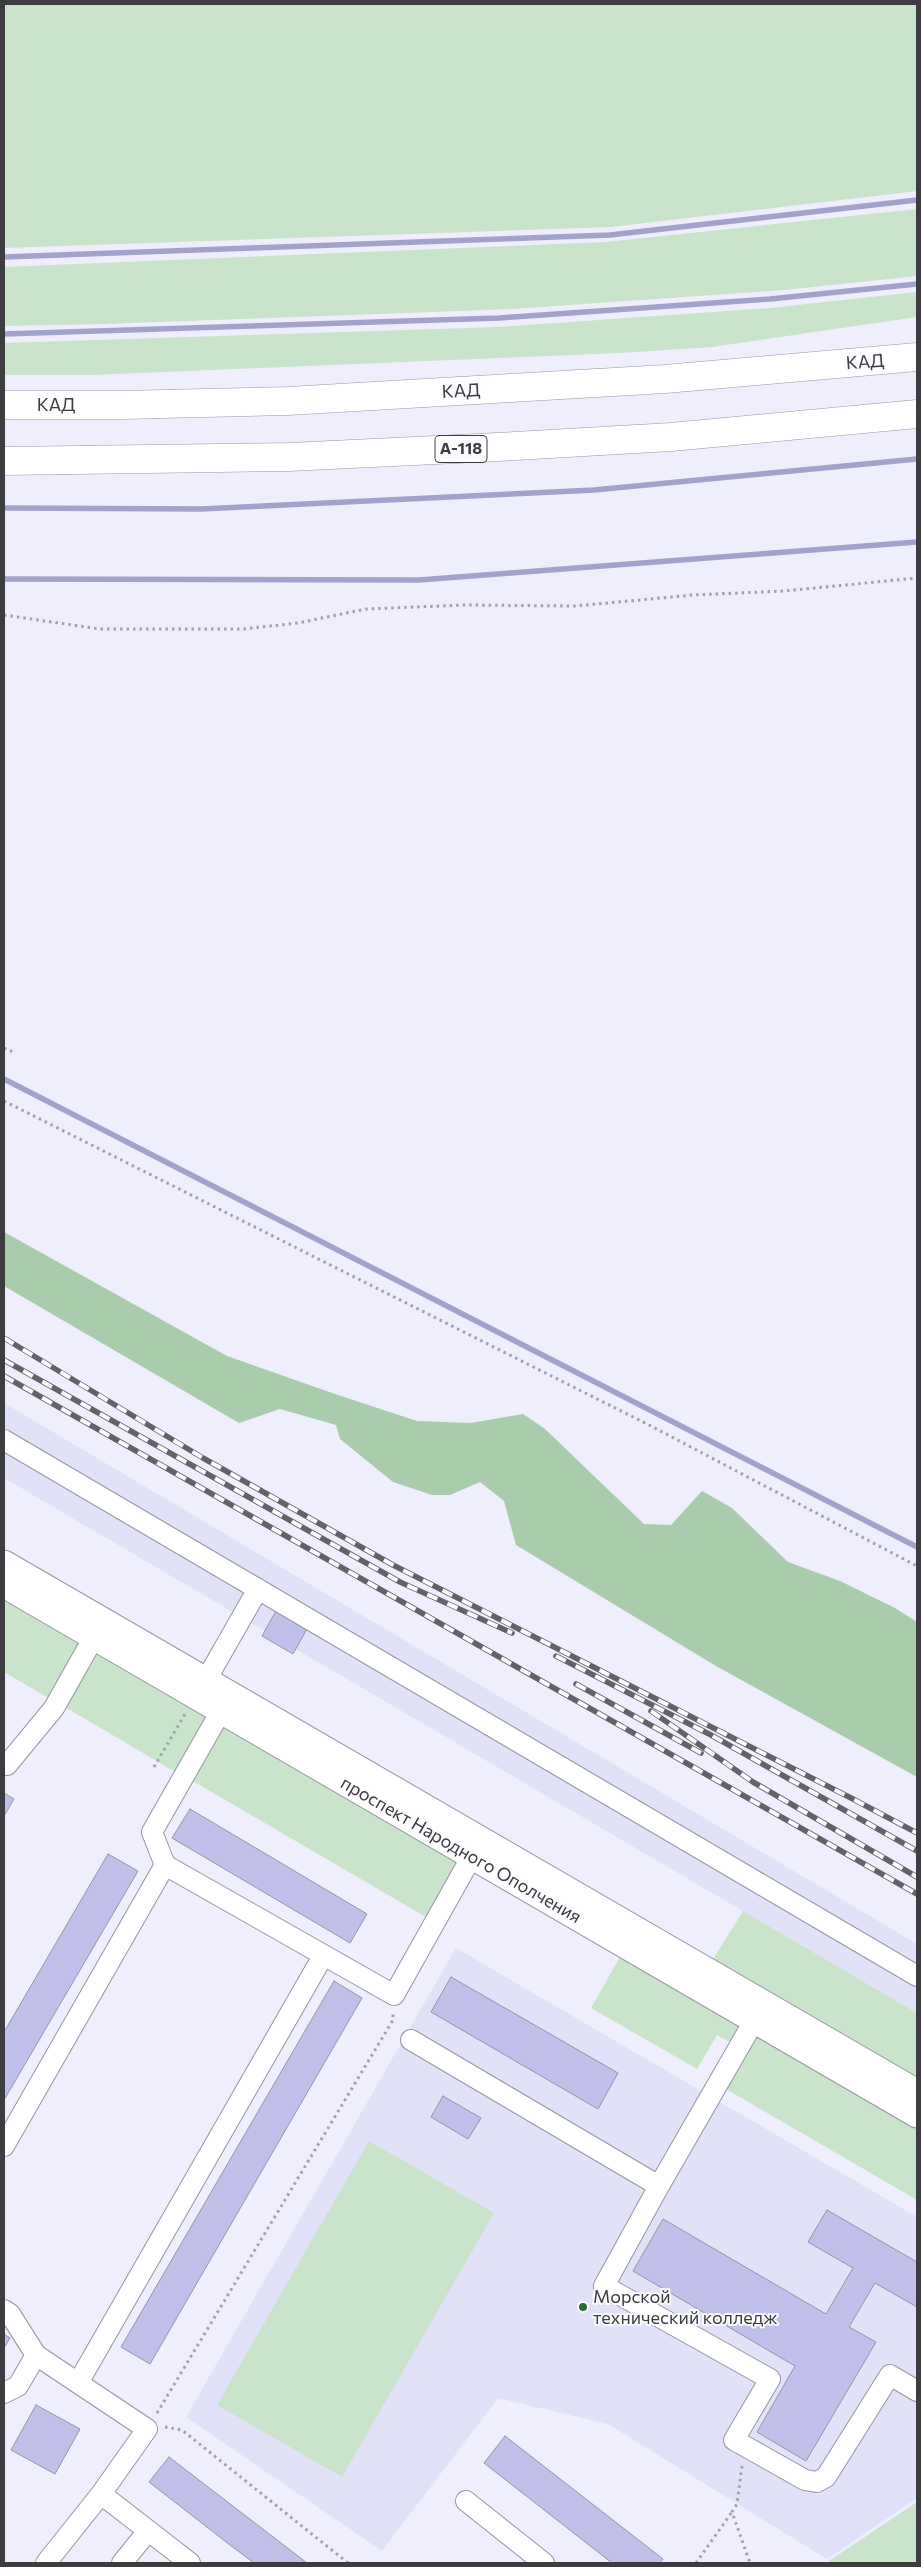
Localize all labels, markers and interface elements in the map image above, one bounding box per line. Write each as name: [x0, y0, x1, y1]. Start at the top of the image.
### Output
street label: КАД: [845, 350, 885, 374]
street label: КАД: [441, 379, 481, 403]
street label: КАД: [37, 394, 75, 416]
road number: А-118: [435, 436, 487, 462]
street label: проспект Народного Ополчения: [337, 1772, 585, 1928]
place label: Морской технический колледж: [593, 2286, 778, 2328]
marker: Морской технический колледж: [577, 2301, 589, 2313]

